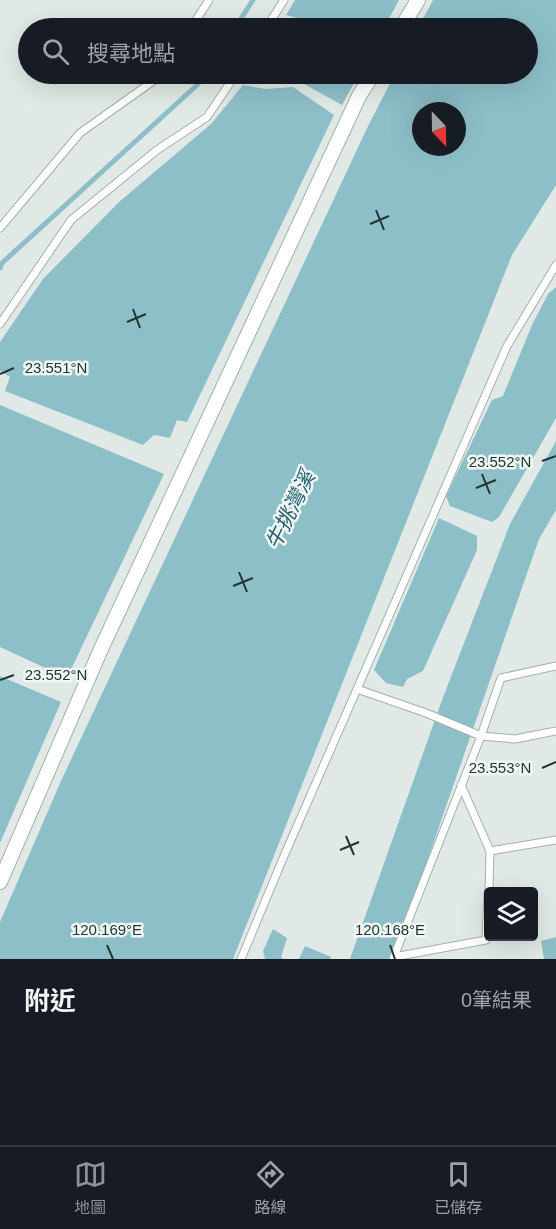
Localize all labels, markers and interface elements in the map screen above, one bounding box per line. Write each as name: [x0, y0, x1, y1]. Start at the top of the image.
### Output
search box: [18, 18, 538, 84]
icon: search: [39, 35, 72, 68]
text: 搜尋地點: [87, 41, 175, 66]
north arrow: [412, 102, 466, 156]
text: 23.551°N: [25, 359, 87, 376]
text: 23.552°N: [469, 453, 531, 470]
water label: 牛挑灣溪: [261, 465, 320, 553]
text: 23.552°N: [25, 666, 87, 683]
text: 23.553°N: [469, 759, 531, 776]
map controls: [484, 887, 538, 941]
button: layers: [484, 887, 538, 941]
text: 120.169°E: [72, 921, 142, 938]
text: 120.168°E: [355, 921, 425, 938]
text: 附近: [24, 986, 76, 1016]
text: 0筆結果: [461, 989, 532, 1011]
tab: 地圖: [74, 1158, 107, 1218]
tab: 路線: [254, 1158, 287, 1218]
tab: 已儲存: [434, 1158, 482, 1218]

